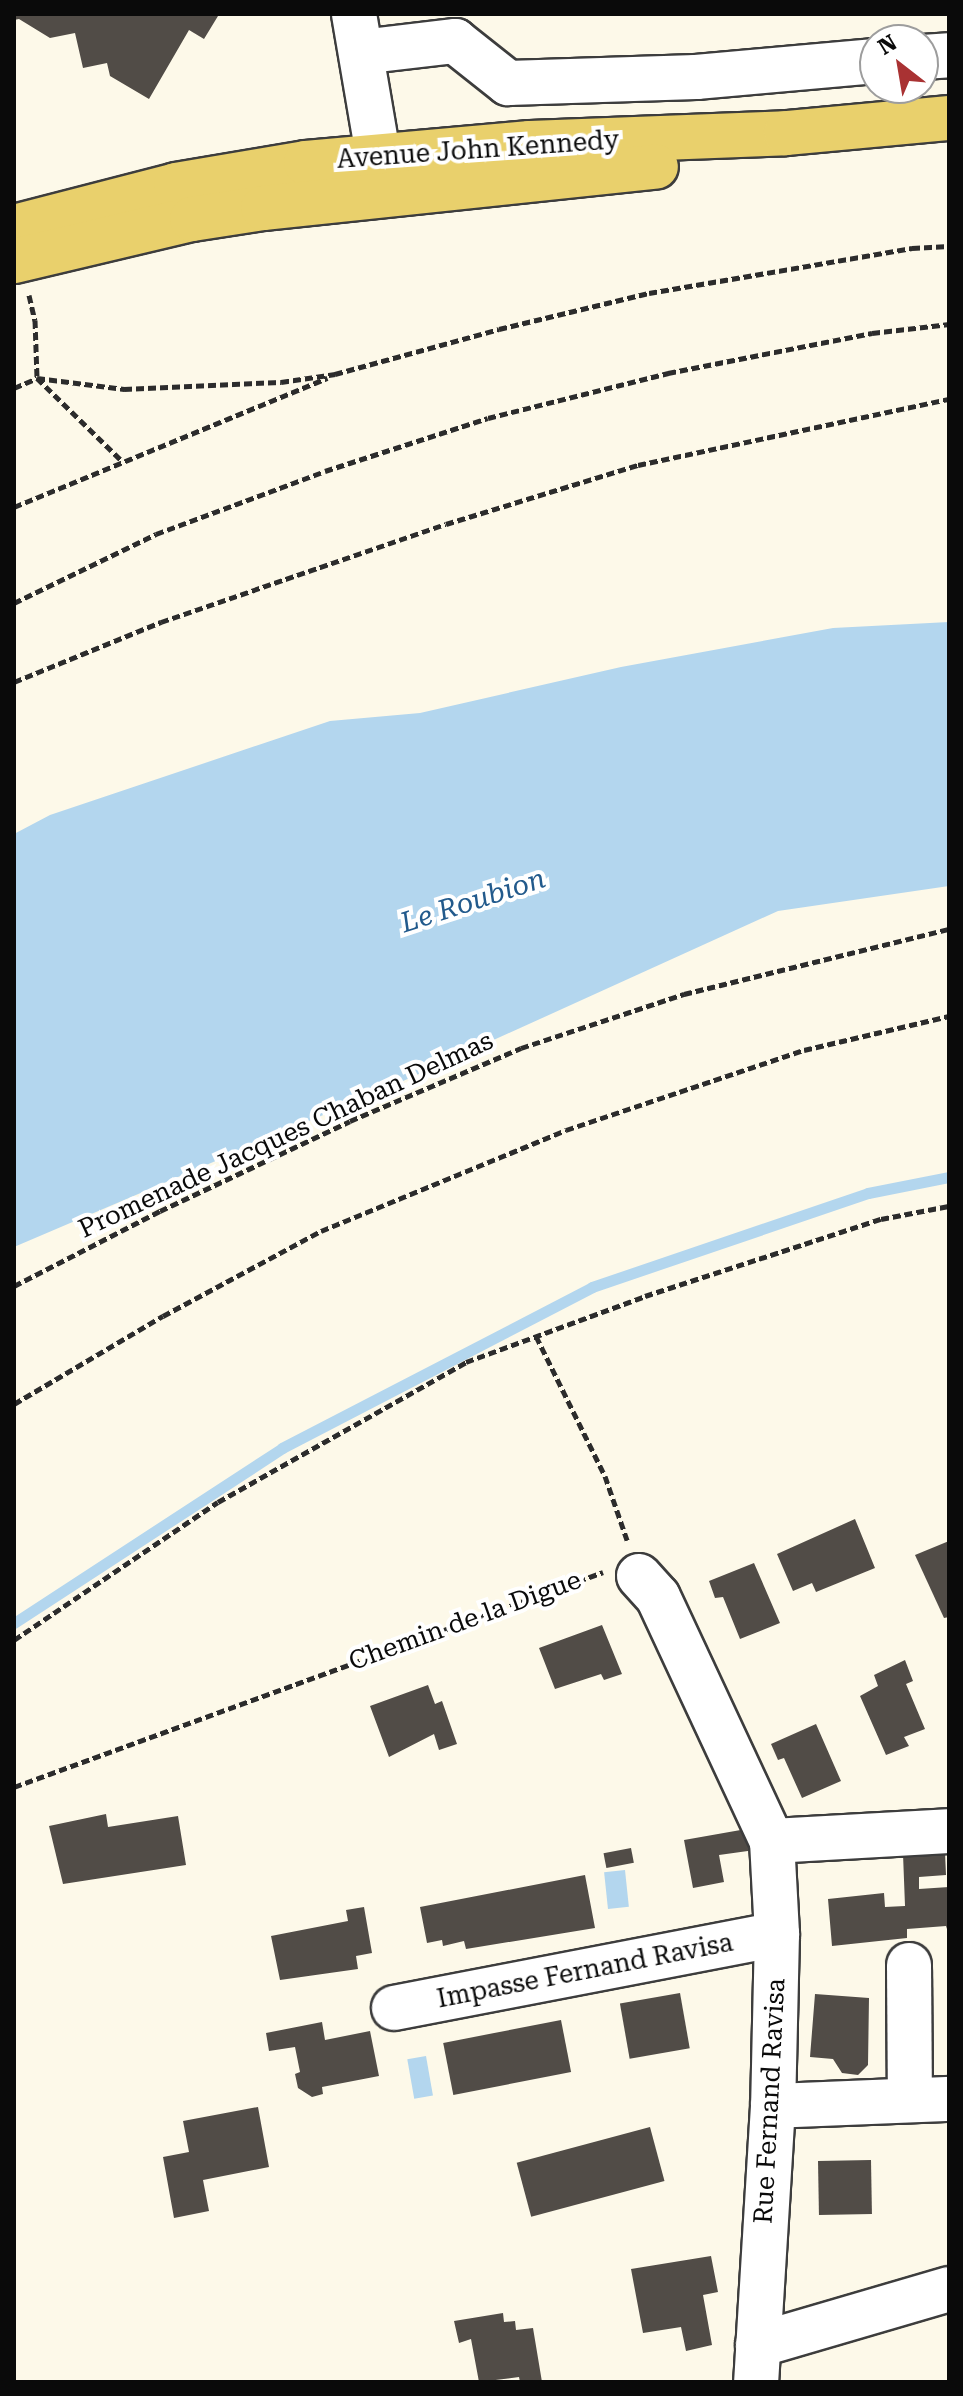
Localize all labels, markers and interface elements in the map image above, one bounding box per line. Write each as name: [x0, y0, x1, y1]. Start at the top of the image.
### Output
north arrow: [859, 24, 939, 104]
text: N: [874, 30, 901, 60]
street label: Avenue John Kennedy: [336, 125, 620, 175]
water label: Le Roubion: [396, 862, 550, 940]
street label: Promenade Jacques Chaban Delmas: [74, 1025, 498, 1245]
street label: Chemin de la Digue: [345, 1564, 585, 1678]
street label: Impasse Fernand Ravisa: [434, 1927, 736, 2015]
street label: Rue Fernand Ravisa: [748, 1977, 792, 2225]

